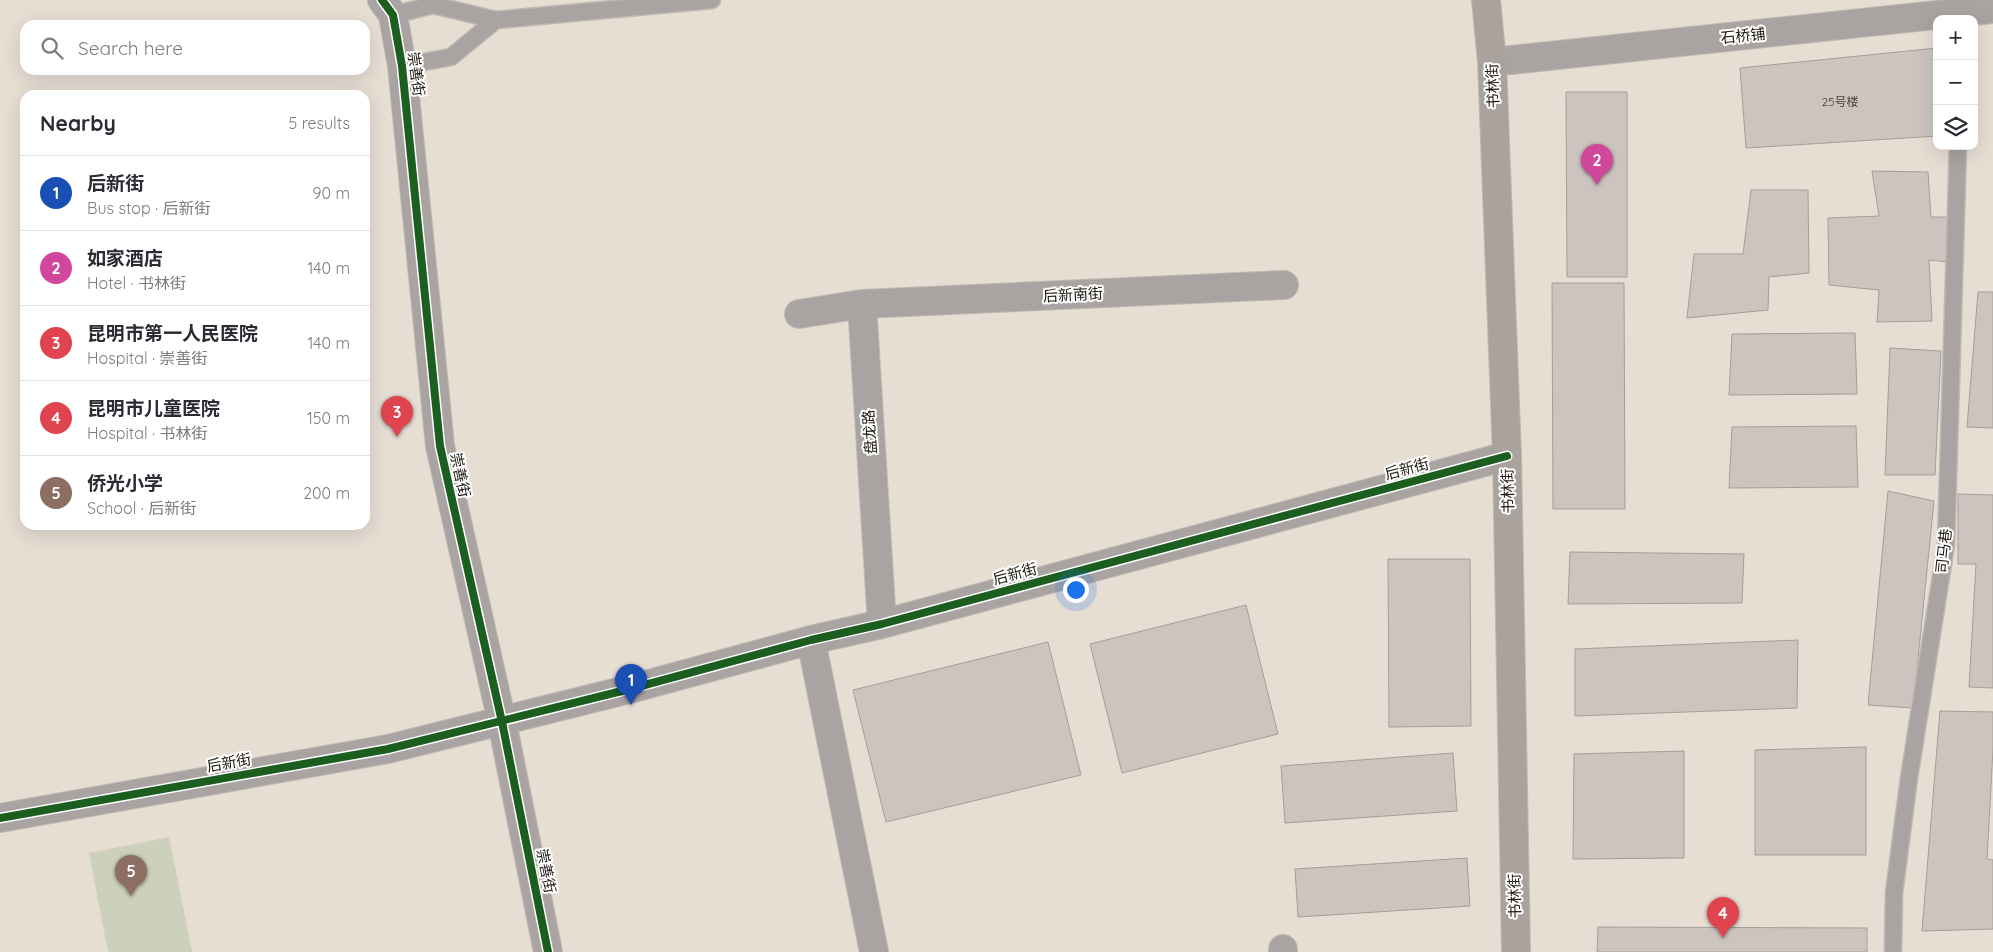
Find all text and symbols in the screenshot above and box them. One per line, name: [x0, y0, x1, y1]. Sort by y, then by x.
map controls: [1933, 15, 1978, 150]
button: +: [1933, 15, 1978, 60]
search box: [20, 20, 370, 75]
street label: 石桥铺: [1720, 24, 1766, 47]
icon: search: [38, 34, 66, 62]
text: Search here: [78, 36, 183, 60]
street label: 崇善街: [404, 50, 429, 98]
button: −: [1933, 60, 1978, 105]
street label: 书林街: [1482, 63, 1503, 109]
house number: 25号楼: [1821, 94, 1859, 109]
button: layers: [1933, 105, 1978, 150]
text: Nearby: [40, 110, 116, 136]
text: 5 results: [289, 113, 350, 133]
pin: 2: [1581, 144, 1613, 185]
text: 后新街: [87, 171, 144, 195]
text: 1: [53, 183, 59, 203]
text: 90 m: [313, 183, 350, 203]
text: Bus stop · 后新街: [87, 198, 210, 218]
text: 如家酒店: [87, 246, 163, 270]
text: 2: [51, 258, 61, 278]
text: 140 m: [307, 258, 350, 278]
text: Hotel · 书林街: [87, 273, 186, 293]
street label: 后新南街: [1043, 283, 1103, 306]
text: 昆明市第一人民医院: [87, 321, 258, 345]
text: 3: [52, 333, 60, 353]
text: 140 m: [307, 333, 350, 353]
text: Hospital · 崇善街: [87, 348, 207, 368]
text: 昆明市儿童医院: [87, 396, 220, 420]
pin: 3: [381, 396, 413, 437]
text: 4: [51, 408, 61, 428]
text: 150 m: [307, 408, 350, 428]
street label: 盘龙路: [858, 409, 881, 455]
text: Hospital · 书林街: [87, 423, 207, 443]
street label: 崇善街: [447, 451, 474, 499]
street label: 后新街: [1383, 454, 1431, 484]
street label: 书林街: [1498, 468, 1517, 514]
text: 侨光小学: [87, 471, 163, 495]
text: 5: [51, 483, 61, 503]
text: 200 m: [303, 483, 350, 503]
text: School · 后新街: [87, 498, 196, 518]
street label: 司马巷: [1932, 528, 1955, 574]
street label: 后新街: [991, 559, 1039, 589]
your location: [1063, 577, 1089, 603]
pin: 1: [615, 664, 647, 705]
street label: 后新街: [205, 749, 253, 776]
street label: 崇善街: [533, 847, 560, 895]
pin: 5: [115, 855, 147, 896]
street label: 书林街: [1505, 873, 1524, 919]
pin: 4: [1707, 897, 1739, 938]

